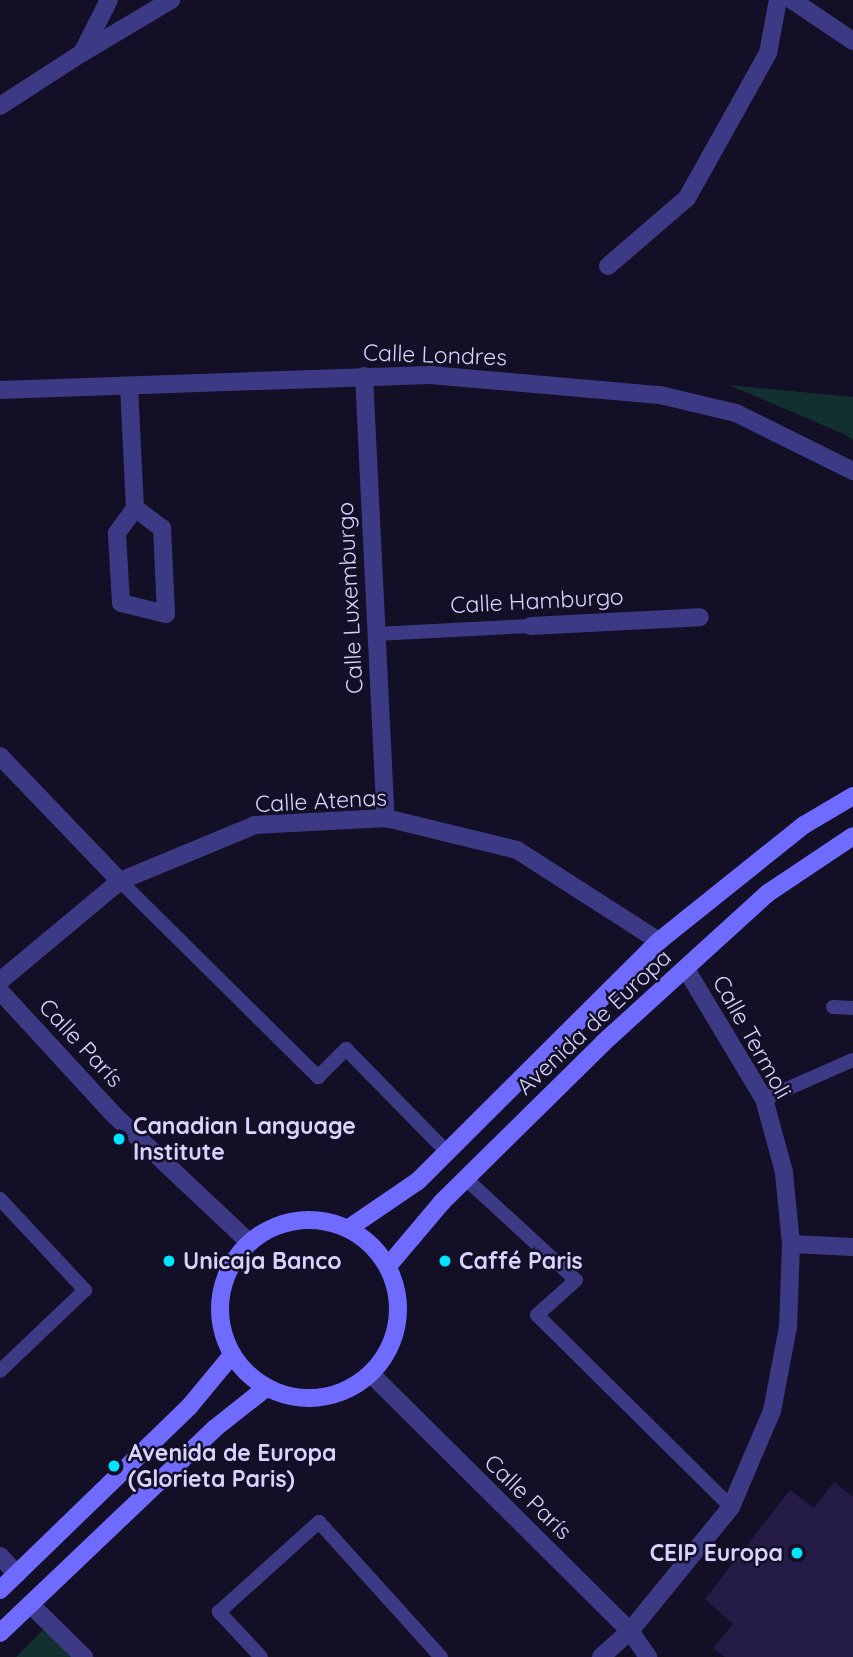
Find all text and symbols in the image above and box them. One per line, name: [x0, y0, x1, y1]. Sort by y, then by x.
street label: Calle Londres: [363, 339, 507, 371]
street label: Calle Luxemburgo: [331, 501, 369, 695]
street label: Calle Hamburgo: [450, 583, 624, 619]
street label: Calle Atenas: [254, 784, 388, 818]
street label: Avenida de Europa: [511, 943, 677, 1101]
street label: Calle Termoli: [707, 971, 797, 1103]
street label: Calle París: [33, 993, 129, 1093]
place label: Canadian Language Institute: [133, 1112, 356, 1166]
marker: Canadian Language Institute: [111, 1131, 127, 1147]
place label: Unicaja Banco: [183, 1247, 341, 1275]
place label: Caffé Paris: [459, 1247, 583, 1275]
marker: Unicaja Banco: [161, 1253, 177, 1269]
marker: Caffé Paris: [437, 1253, 453, 1269]
place label: Avenida de Europa (Glorieta Paris): [128, 1439, 336, 1493]
street label: Calle París: [479, 1449, 577, 1545]
marker: Avenida de Europa (Glorieta Paris): [106, 1458, 122, 1474]
place label: CEIP Europa: [650, 1539, 783, 1567]
marker: CEIP Europa: [789, 1545, 805, 1561]

